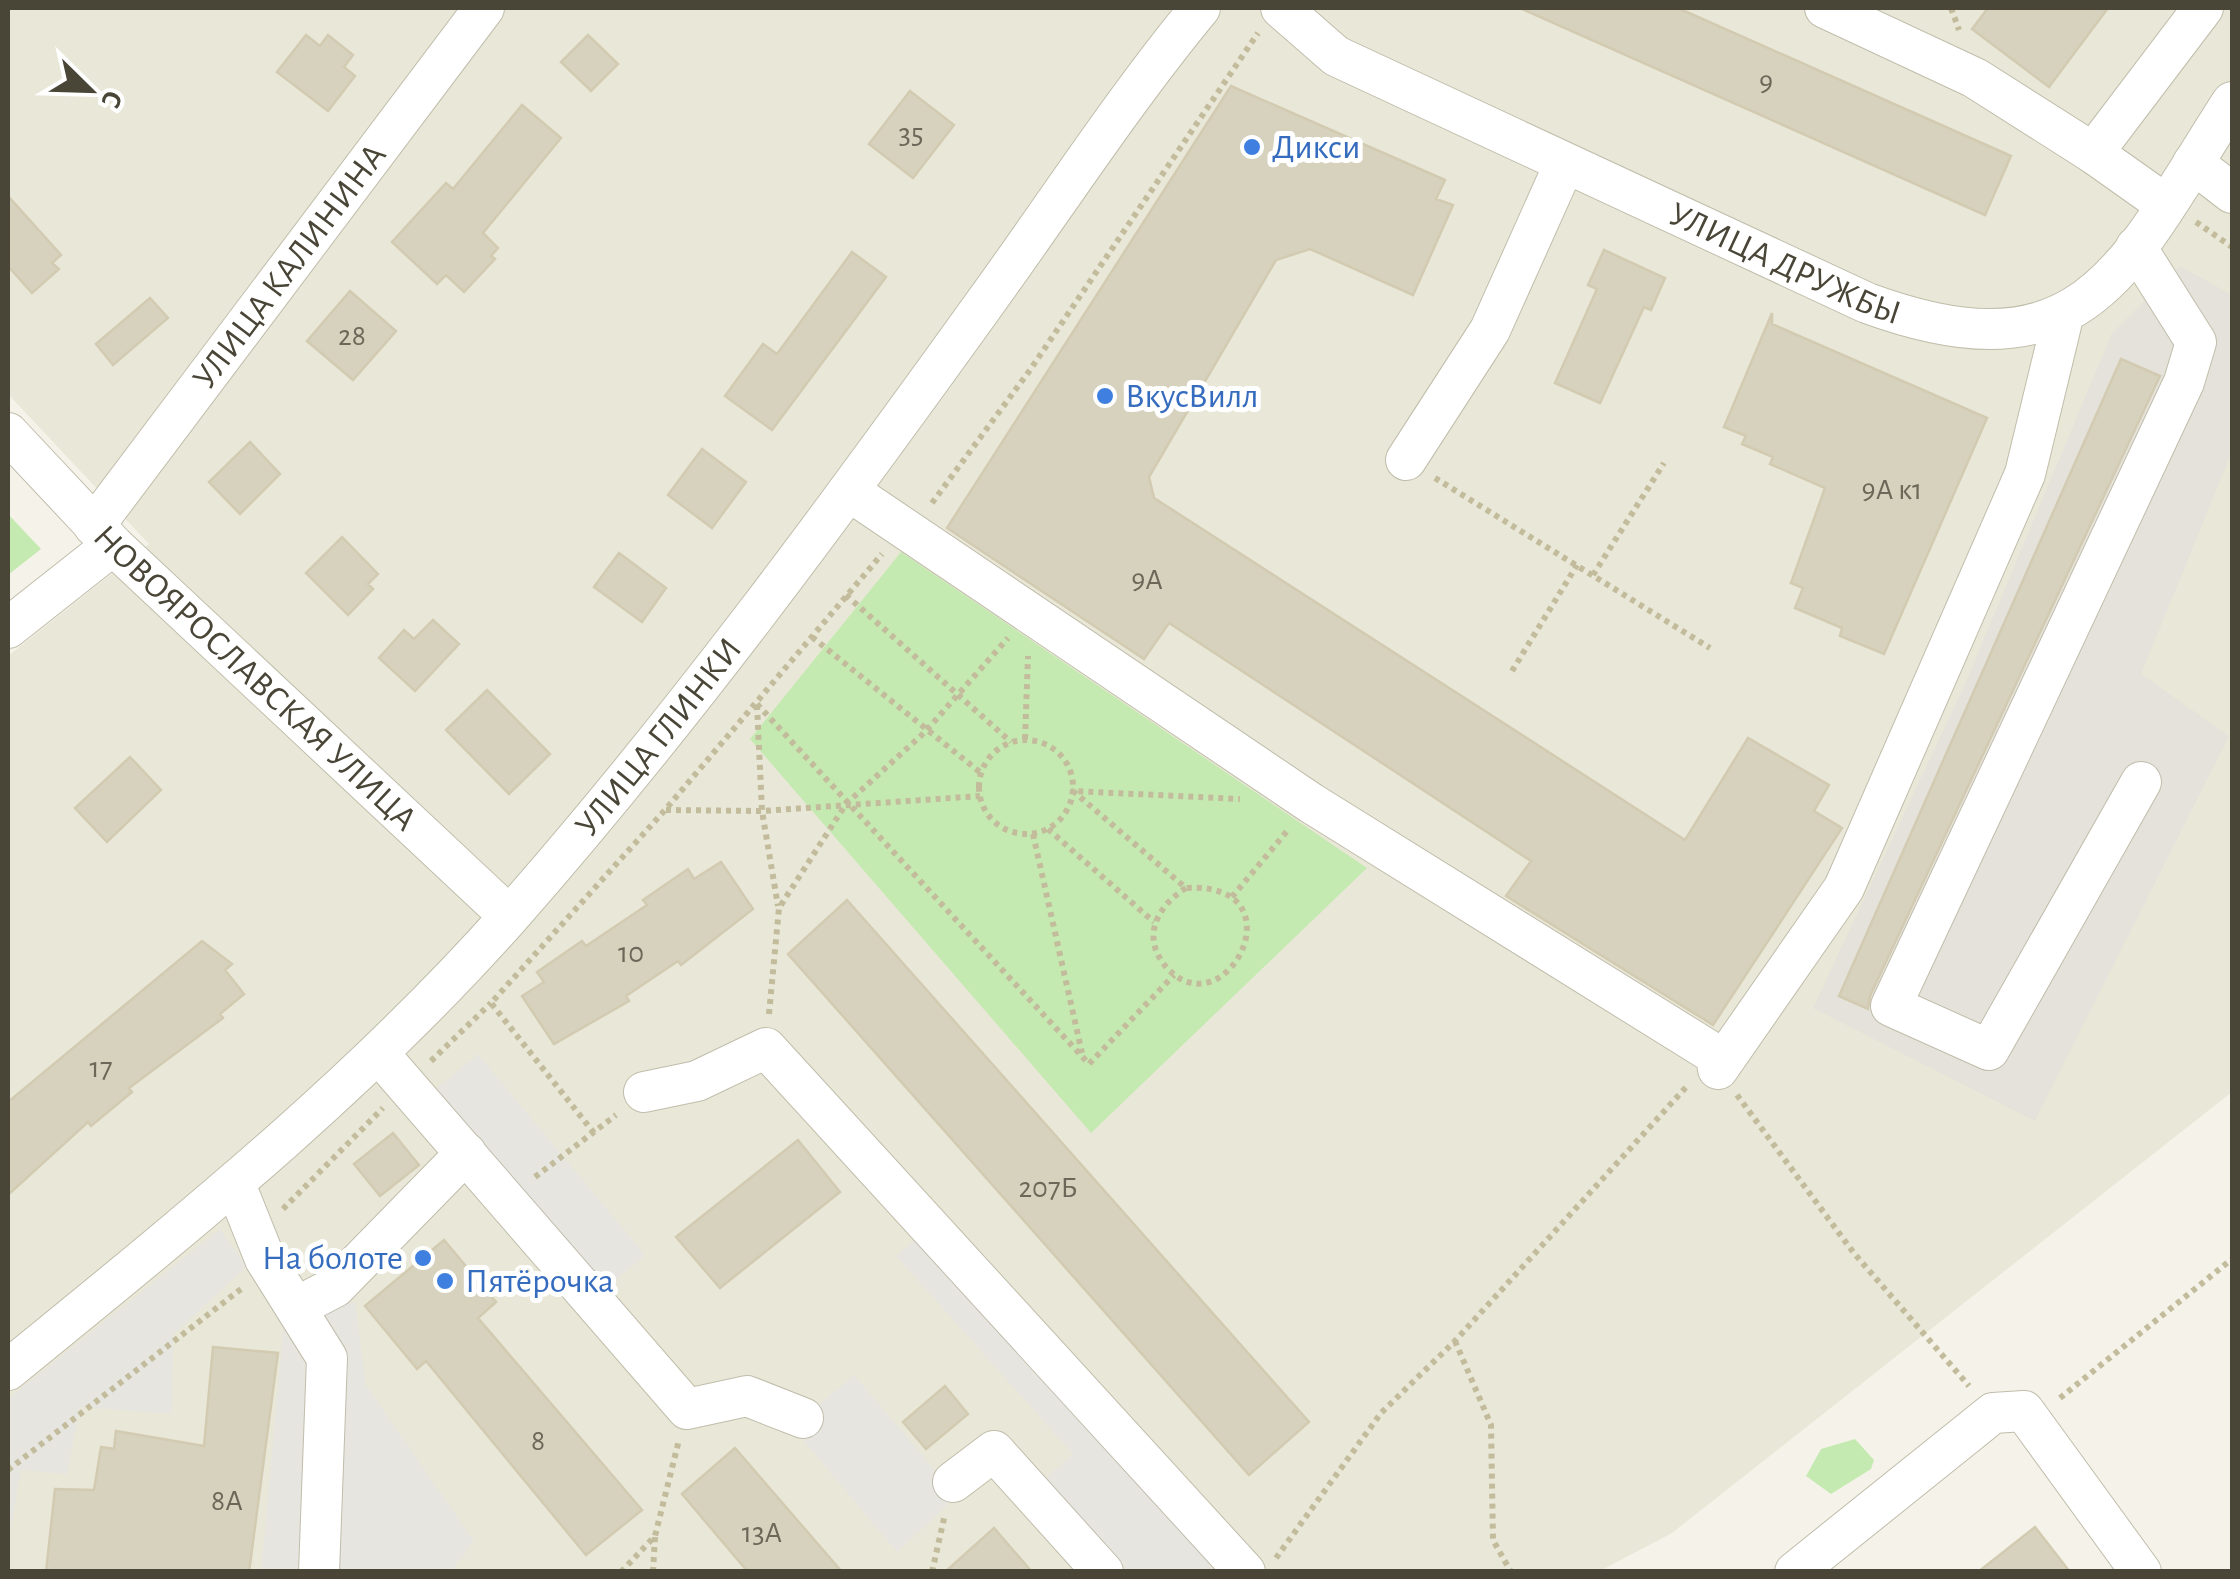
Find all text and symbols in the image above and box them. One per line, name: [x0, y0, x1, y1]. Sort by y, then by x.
north arrow: [40, 40, 140, 140]
house number: 9: [1759, 67, 1773, 97]
text: С: [95, 86, 127, 112]
house number: 35: [899, 119, 923, 149]
place label: Дикси: [1272, 130, 1360, 165]
marker: Дикси: [1241, 136, 1263, 158]
street label: УЛИЦА КАЛИНИНА: [186, 137, 393, 395]
street label: УЛИЦА ДРУЖБЫ: [1664, 196, 1905, 331]
house number: 28: [338, 321, 366, 351]
place label: ВкусВилл: [1125, 379, 1259, 414]
marker: ВкусВилл: [1094, 385, 1116, 407]
house number: 9А к1: [1862, 475, 1922, 505]
street label: НОВОЯРОСЛАВСКАЯ УЛИЦА: [87, 519, 423, 837]
house number: 9А: [1131, 565, 1163, 595]
street label: УЛИЦА ГЛИНКИ: [569, 632, 748, 843]
house number: 10: [618, 938, 644, 968]
house number: 17: [90, 1053, 112, 1083]
house number: 207Б: [1018, 1173, 1078, 1203]
place label: На болоте: [262, 1241, 403, 1276]
marker: На болоте: [412, 1247, 434, 1269]
place label: Пятёрочка: [465, 1264, 614, 1299]
marker: Пятёрочка: [434, 1270, 456, 1292]
house number: 8: [531, 1426, 545, 1456]
house number: 8А: [211, 1486, 243, 1516]
house number: 13А: [742, 1518, 782, 1548]

